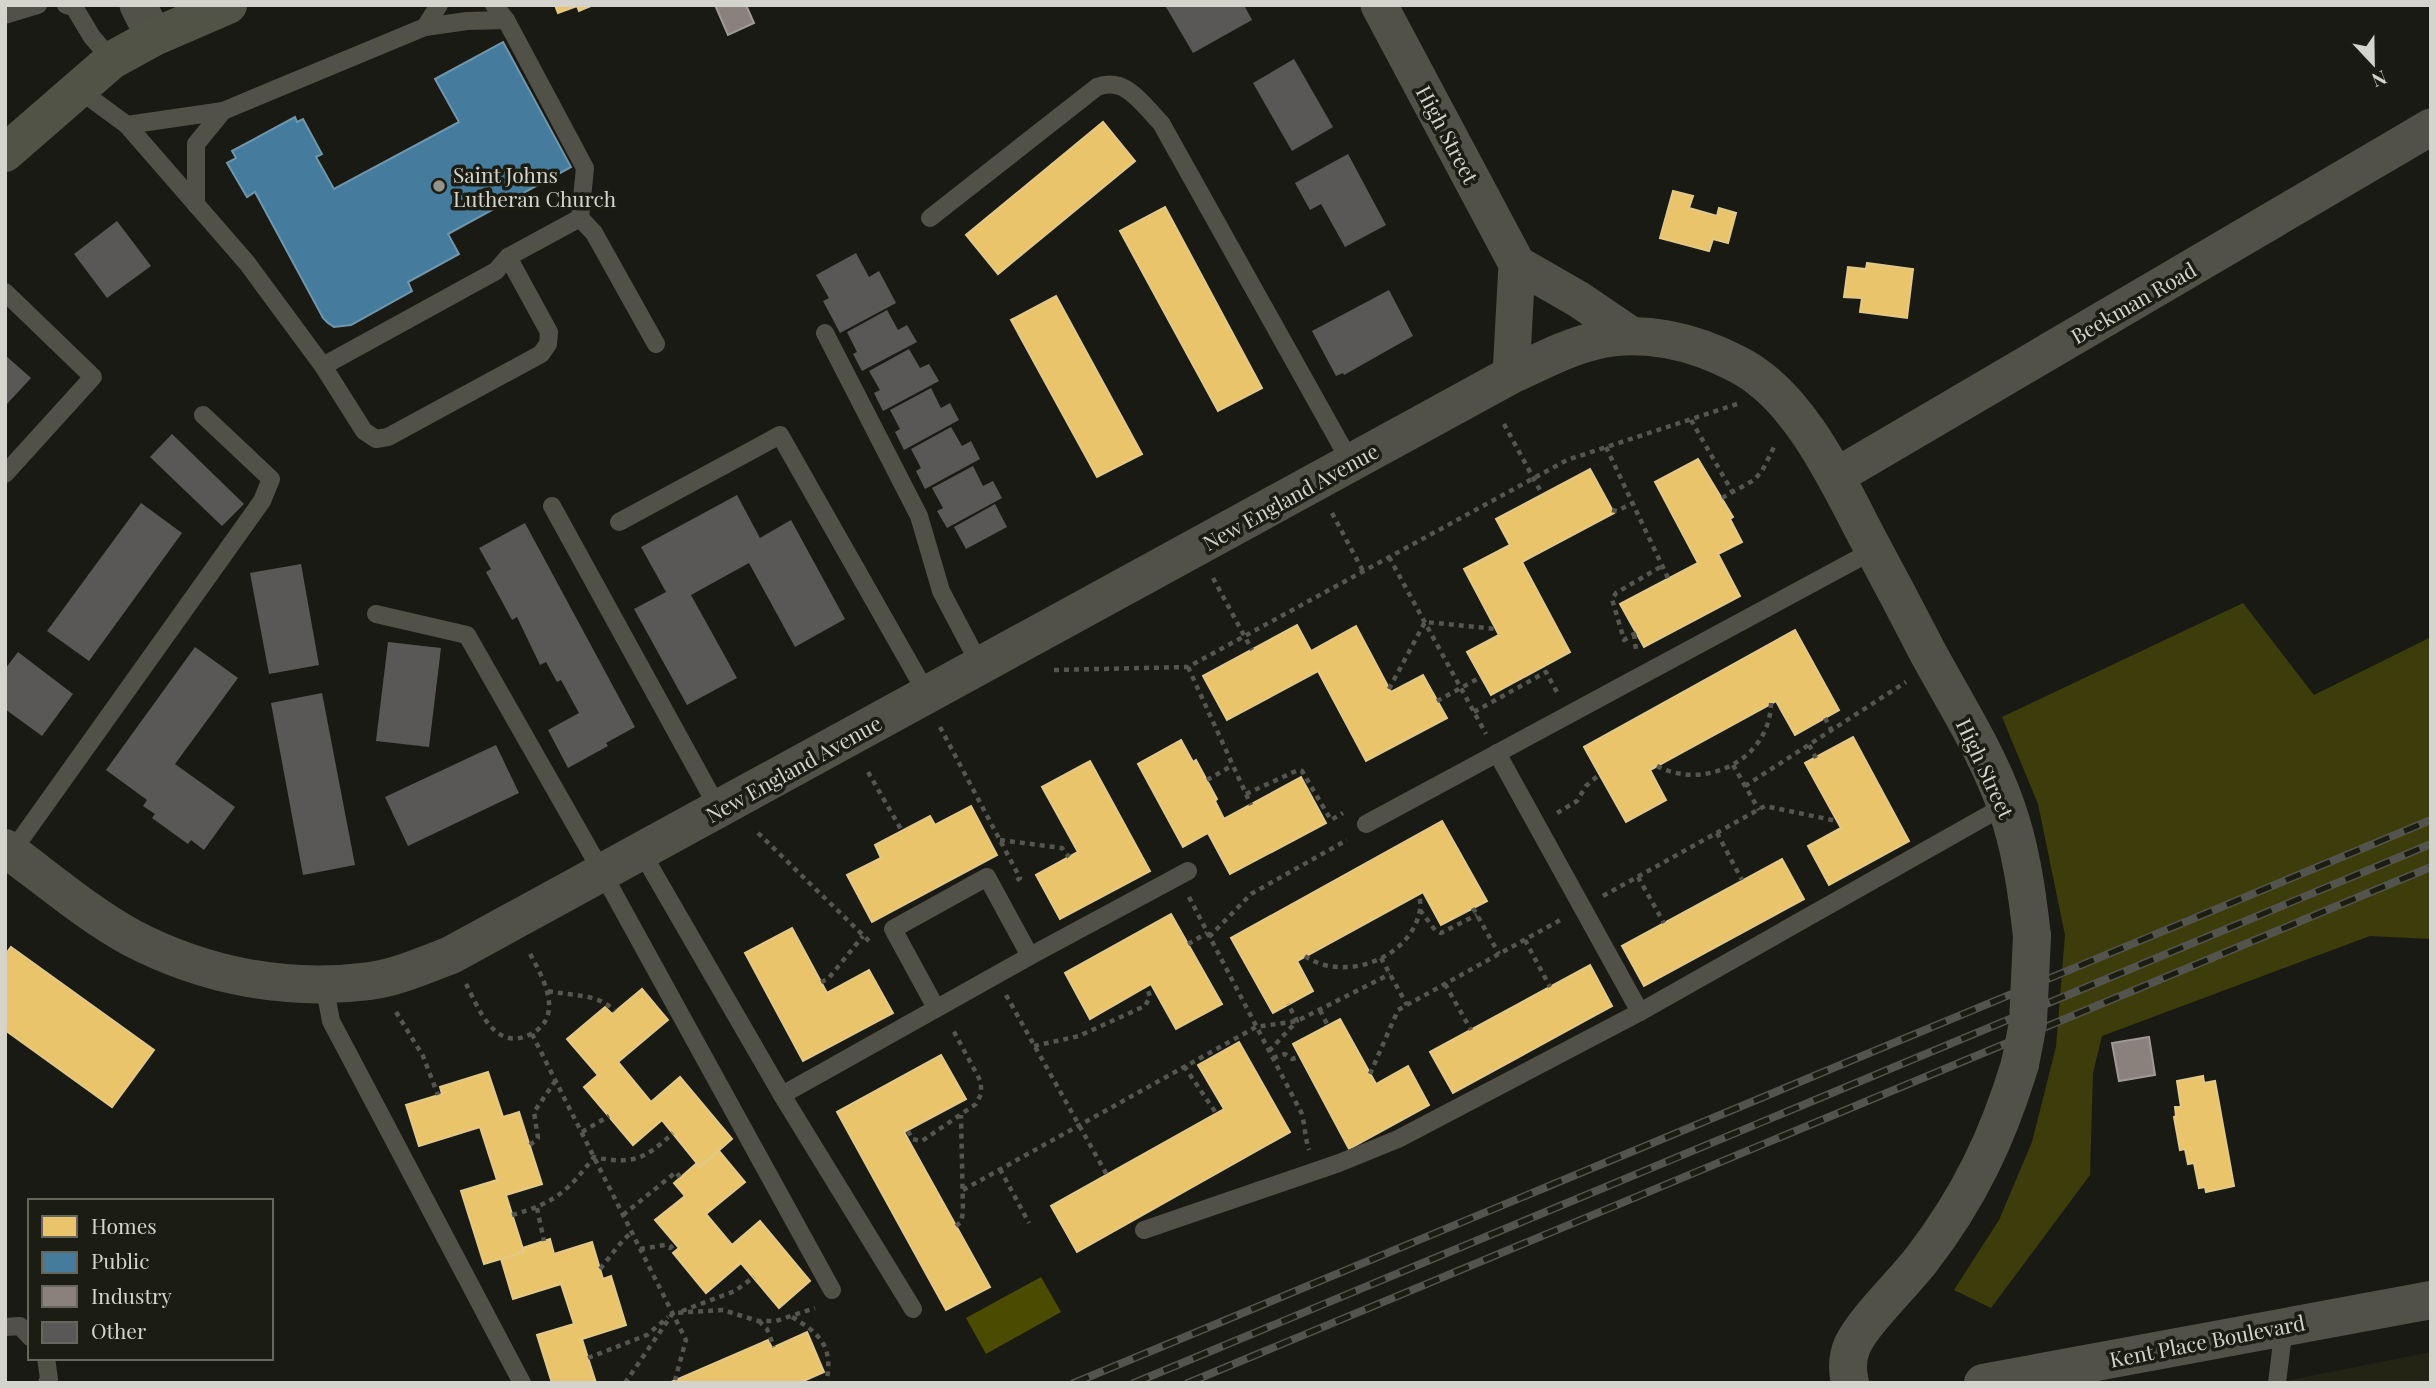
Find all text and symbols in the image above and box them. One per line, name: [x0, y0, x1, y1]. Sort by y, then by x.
north arrow: [2338, 28, 2408, 98]
text: N: [2368, 65, 2391, 94]
street label: High Street: [1410, 80, 1486, 188]
place label: Saint Johns Lutheran Church: [453, 160, 617, 212]
marker: Saint Johns Lutheran Church: [431, 178, 447, 194]
street label: Beekman Road: [2065, 255, 2201, 349]
street label: New England Avenue: [1197, 436, 1383, 556]
street label: New England Avenue: [700, 708, 886, 828]
street label: High Street: [1951, 714, 2022, 823]
legend: [28, 1199, 273, 1360]
text: Homes: [91, 1211, 157, 1239]
text: Public: [91, 1246, 149, 1274]
text: Industry: [91, 1281, 172, 1309]
street label: Kent Place Boulevard: [2107, 1307, 2307, 1373]
text: Other: [91, 1316, 147, 1344]

